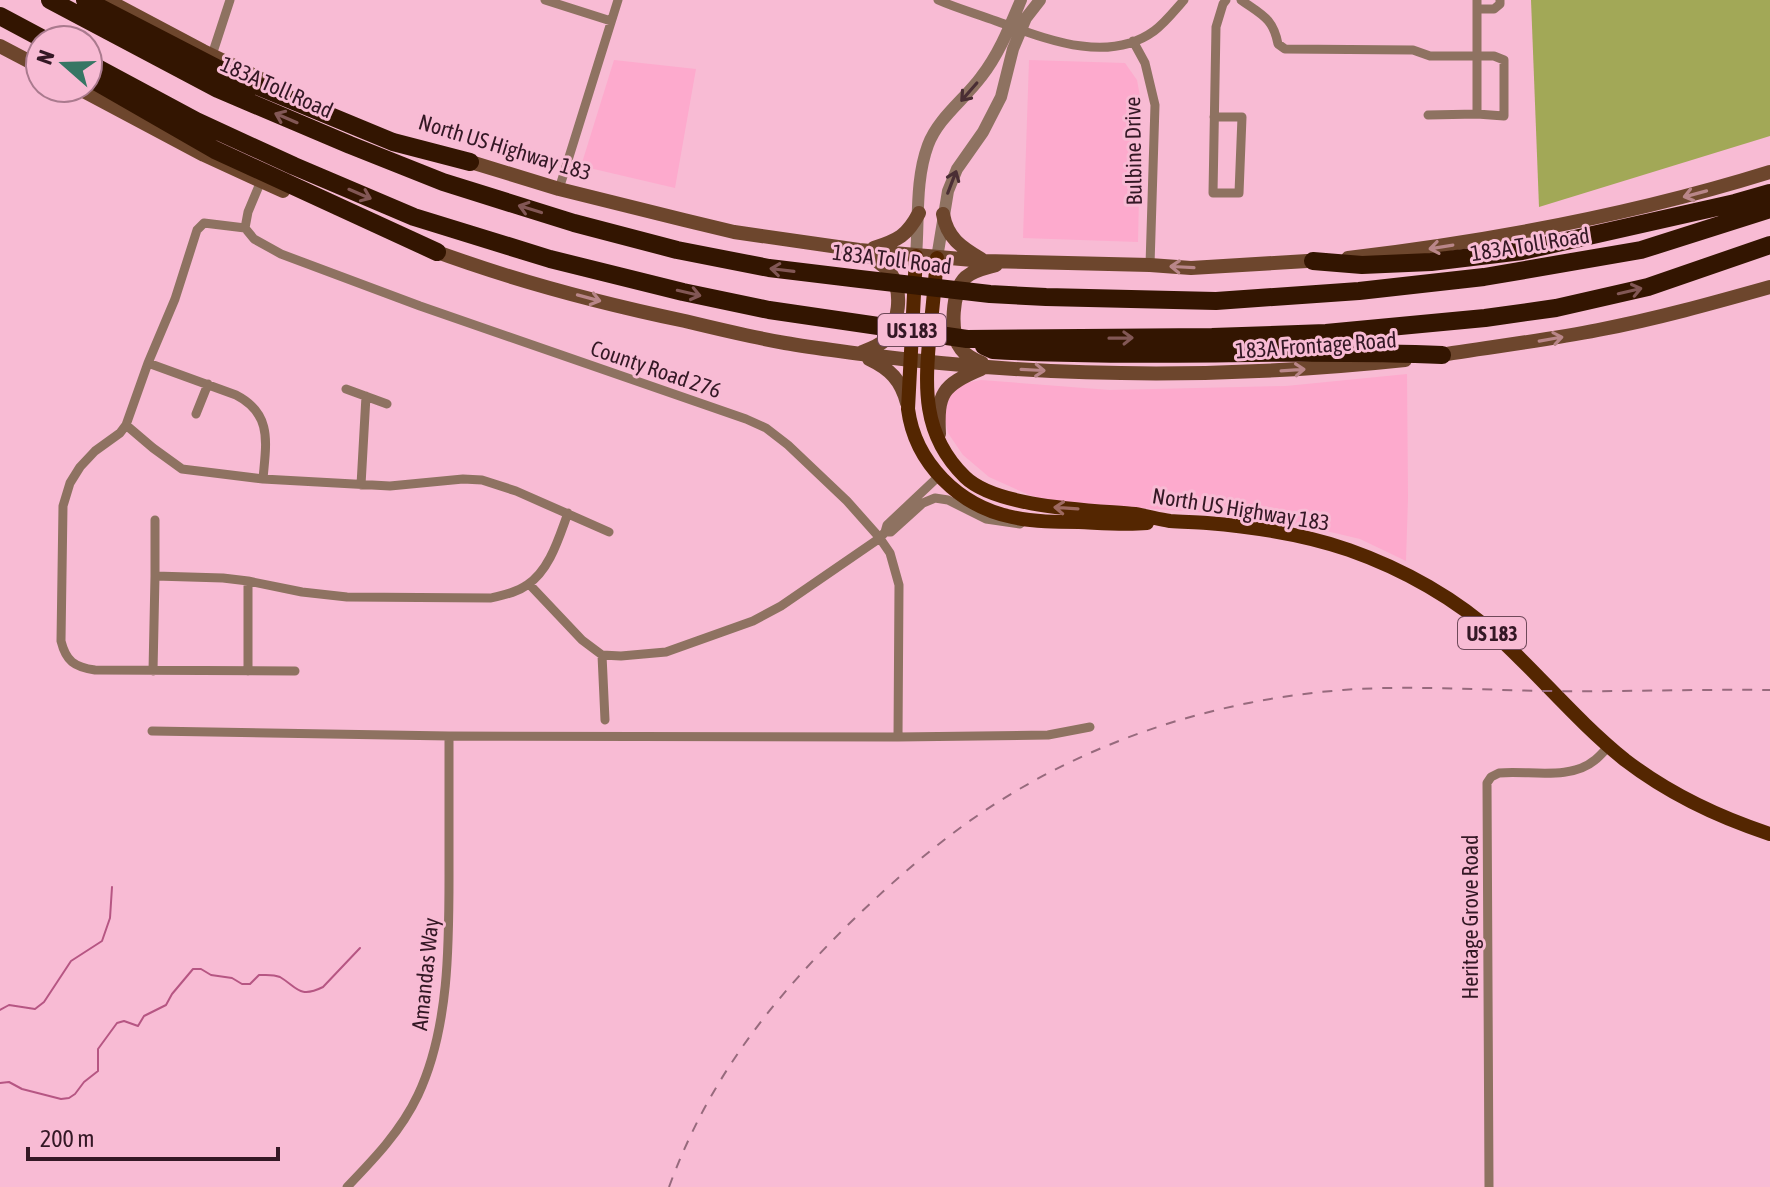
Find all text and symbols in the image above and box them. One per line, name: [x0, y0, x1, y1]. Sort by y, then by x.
north arrow: [24, 24, 104, 104]
text: N: [31, 47, 60, 68]
street label: 183A Toll Road: [217, 51, 337, 123]
one-way arrow: [960, 81, 978, 101]
street label: Bulbine Drive: [1119, 96, 1147, 206]
street label: North US Highway 183: [416, 108, 594, 186]
one-way arrow: [274, 109, 299, 124]
one-way arrow: [946, 170, 960, 195]
one-way arrow: [1683, 187, 1709, 202]
one-way arrow: [347, 188, 372, 203]
one-way arrow: [517, 201, 543, 216]
street label: 183A Toll Road: [1469, 222, 1591, 266]
street label: 183A Toll Road: [831, 239, 953, 279]
one-way arrow: [1429, 240, 1454, 255]
one-way arrow: [1169, 259, 1196, 274]
one-way arrow: [769, 262, 796, 277]
one-way arrow: [1616, 283, 1642, 298]
one-way arrow: [676, 286, 701, 301]
one-way arrow: [575, 292, 601, 307]
road number: US 183: [878, 314, 946, 346]
street label: 183A Frontage Road: [1235, 326, 1397, 364]
one-way arrow: [1107, 330, 1134, 345]
one-way arrow: [1538, 330, 1563, 345]
street label: County Road 276: [587, 335, 725, 403]
one-way arrow: [1279, 362, 1306, 377]
one-way arrow: [1019, 363, 1046, 378]
street label: North US Highway 183: [1151, 482, 1331, 536]
one-way arrow: [1053, 500, 1080, 515]
road number: US 183: [1458, 617, 1526, 649]
street label: Heritage Grove Road: [1457, 834, 1483, 1000]
street label: Amandas Way: [406, 916, 444, 1032]
scale bar: [28, 1111, 278, 1161]
text: 200 m: [40, 1125, 94, 1152]

